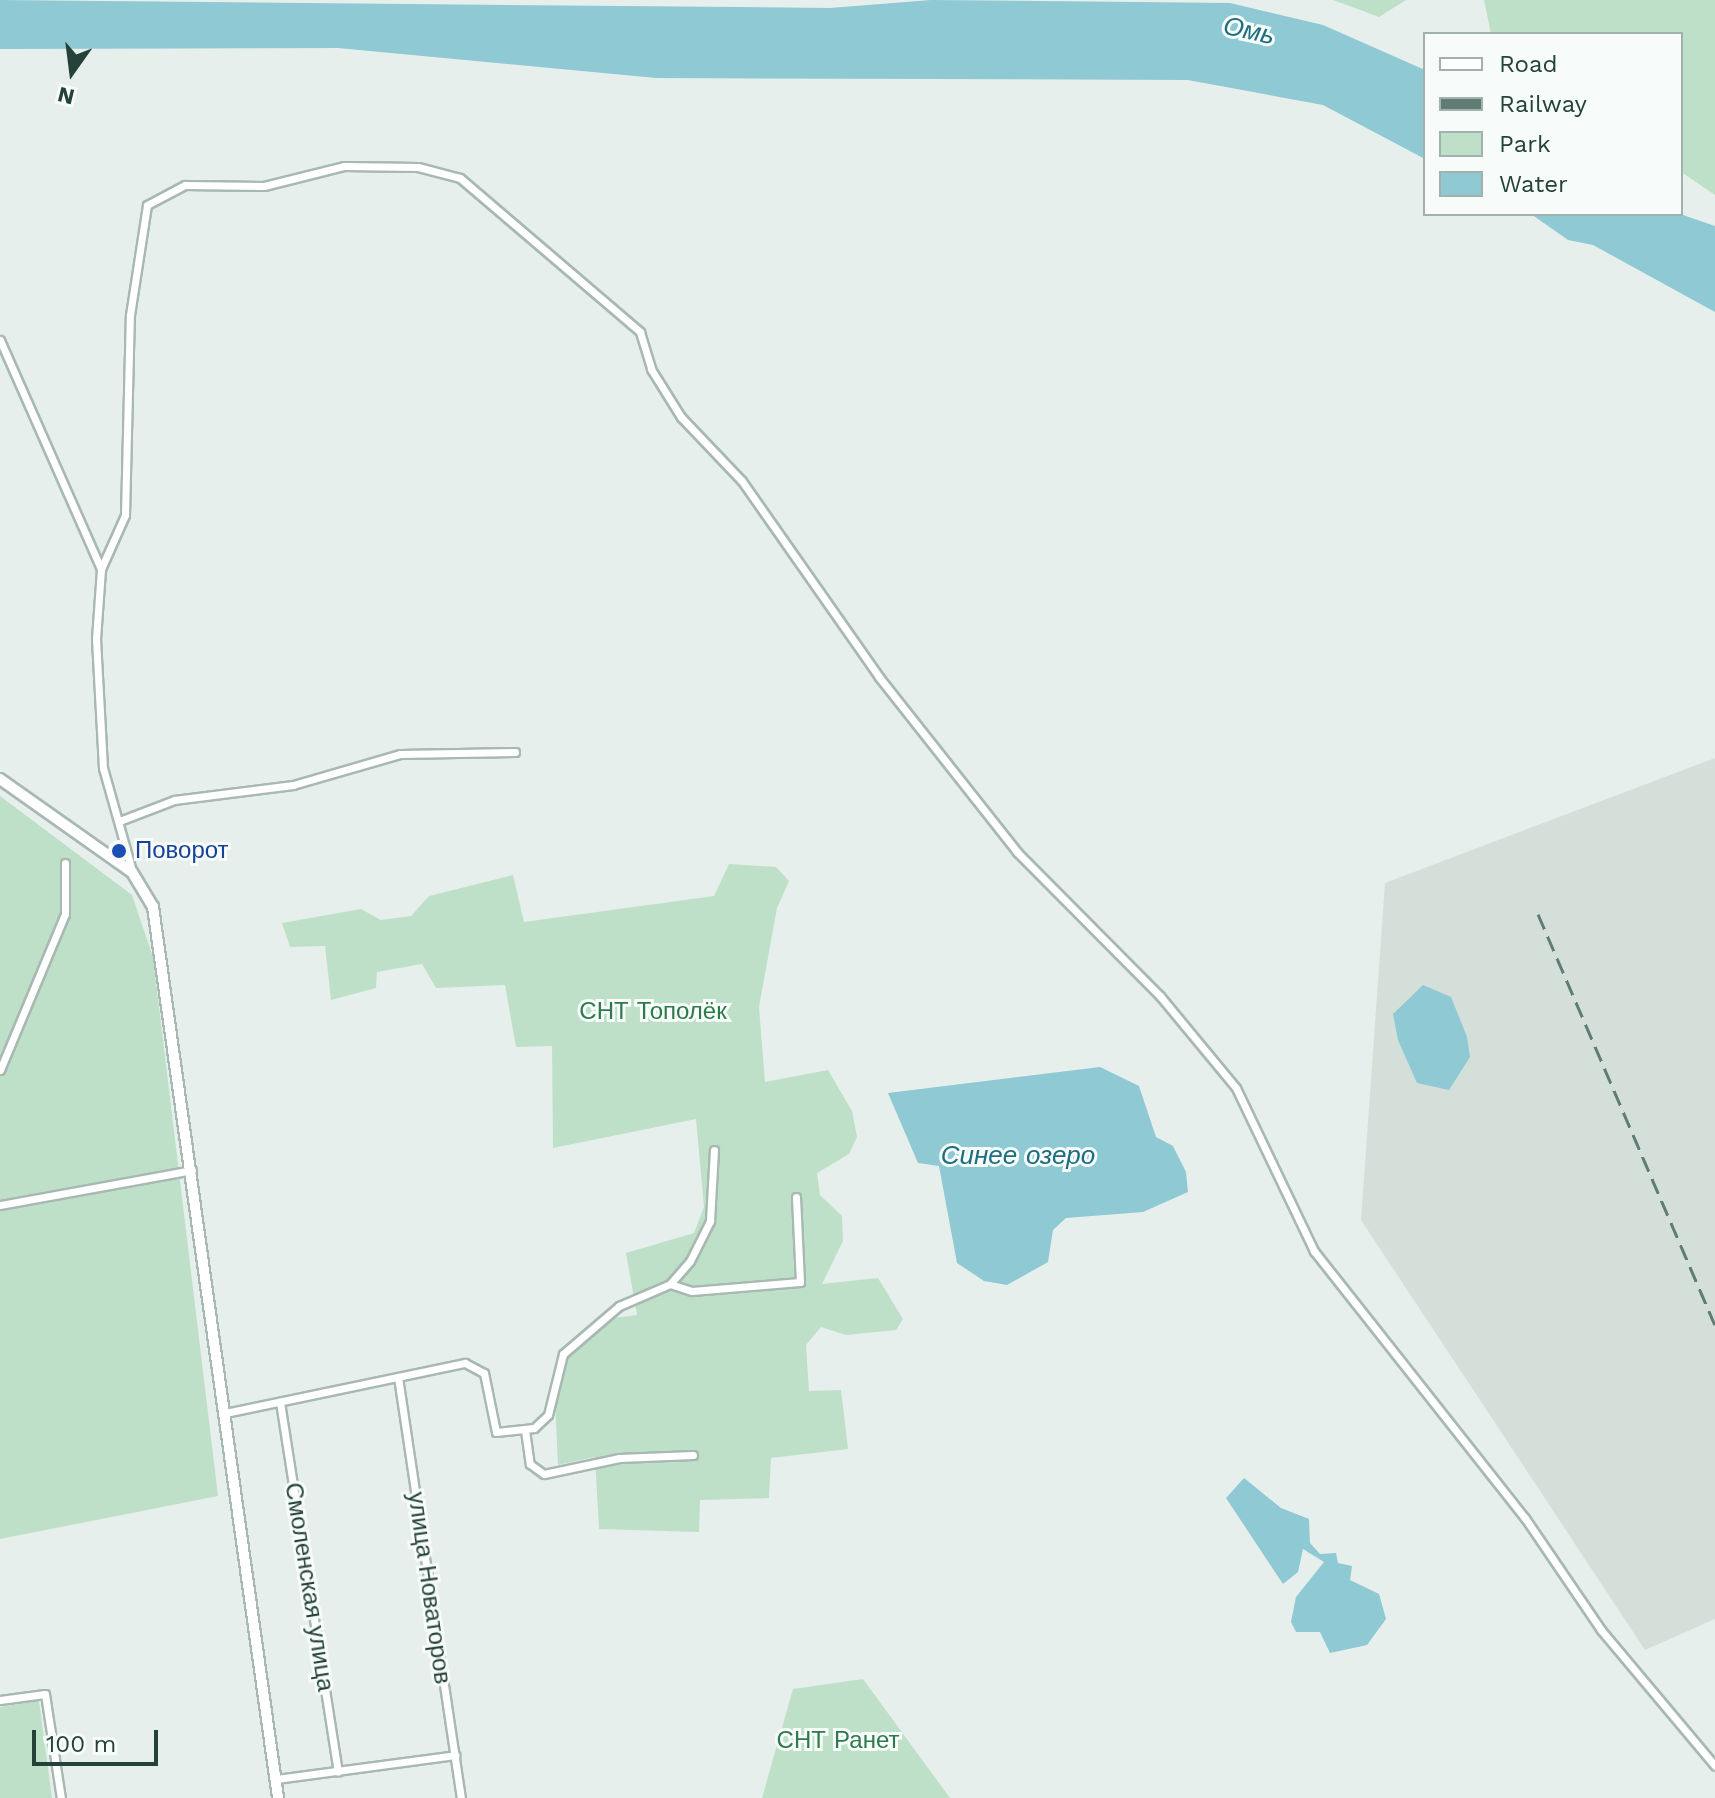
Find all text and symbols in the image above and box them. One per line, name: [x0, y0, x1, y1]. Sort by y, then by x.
water label: Омь: [1220, 10, 1278, 52]
north arrow: [32, 32, 112, 112]
legend: [1423, 32, 1683, 216]
text: Road: [1499, 50, 1558, 78]
text: N: [55, 82, 77, 110]
text: Railway: [1499, 90, 1587, 118]
text: Park: [1499, 130, 1551, 158]
text: Water: [1499, 170, 1568, 198]
place label: Поворот: [135, 837, 229, 865]
marker: Поворот: [110, 842, 128, 860]
park label: СНТ Тополёк: [579, 998, 727, 1026]
water label: Синее озеро: [941, 1140, 1095, 1172]
street label: Смоленская улица: [278, 1481, 340, 1693]
street label: улица Новаторов: [401, 1490, 457, 1686]
scale bar: [36, 1714, 162, 1764]
park label: СНТ Ранет: [777, 1727, 899, 1755]
text: 100 m: [46, 1730, 116, 1758]

